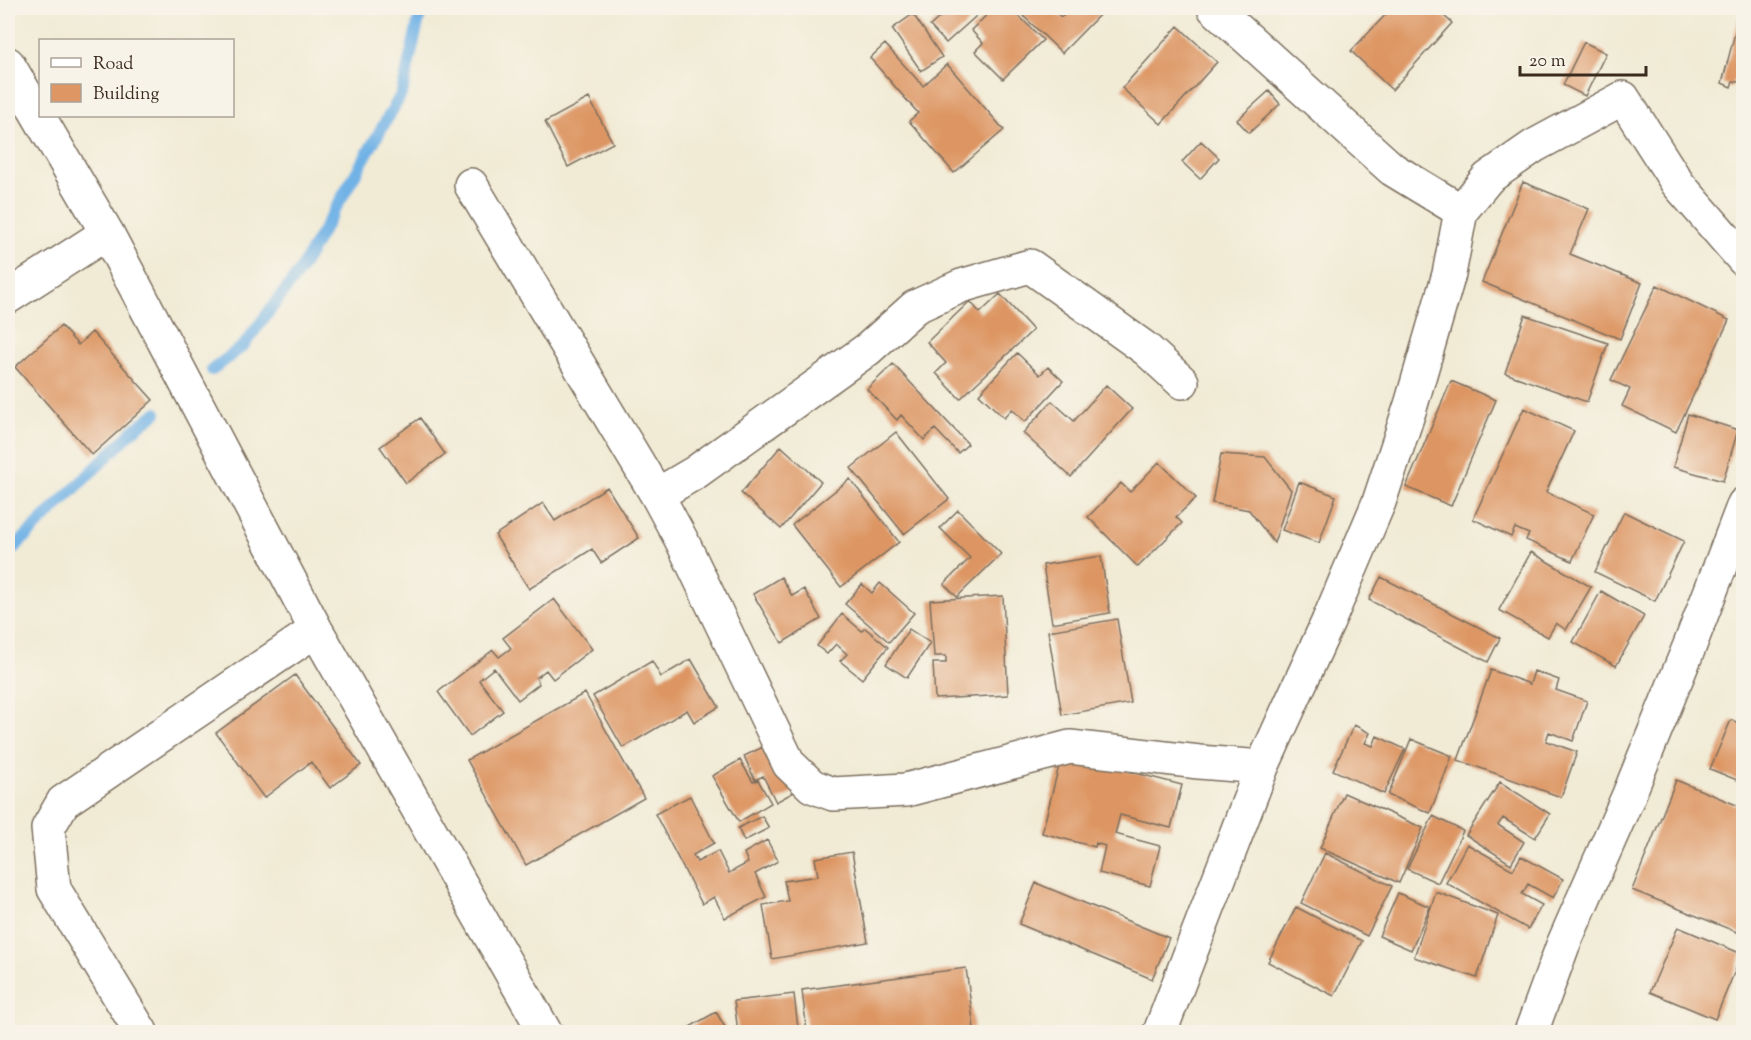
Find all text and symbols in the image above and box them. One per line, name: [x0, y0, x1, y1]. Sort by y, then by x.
legend: [39, 39, 234, 117]
scale bar: [1520, 39, 1646, 77]
text: 20 m: [1529, 49, 1566, 75]
text: Road: [93, 52, 133, 78]
text: Building: [93, 82, 159, 108]

